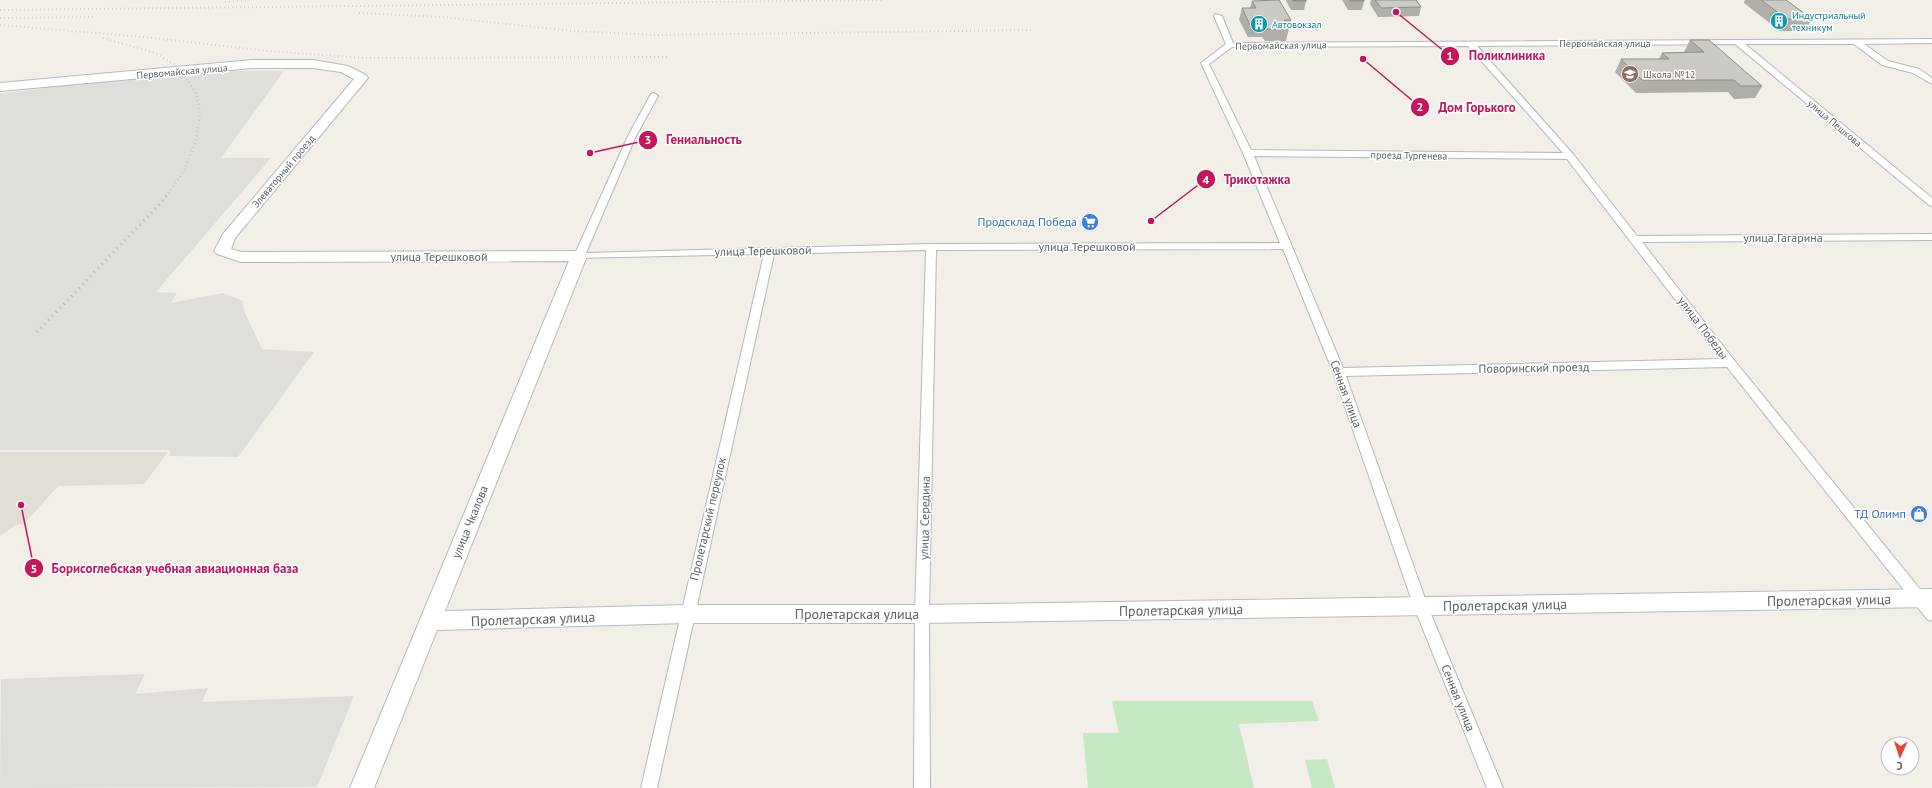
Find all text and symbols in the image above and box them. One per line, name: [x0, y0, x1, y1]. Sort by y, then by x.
place label: Индустриальный техникум: [1792, 9, 1866, 34]
building icon: Индустриальный техникум: [1769, 11, 1789, 31]
building icon: Автовокзал: [1249, 14, 1269, 34]
place label: Автовокзал: [1272, 18, 1322, 31]
street label: Первомайская улица: [1559, 37, 1651, 50]
street label: Первомайская улица: [1235, 38, 1327, 53]
callout: Поликлиника: [1440, 43, 1553, 68]
text: Поликлиника: [1469, 47, 1545, 64]
text: 1: [1447, 48, 1453, 63]
street label: Первомайская улица: [136, 61, 228, 82]
school or university icon: Школа №12: [1620, 64, 1640, 84]
place label: Школа №12: [1643, 68, 1696, 81]
callout: Дом Горького: [1410, 95, 1523, 120]
street label: улица Пешкова: [1805, 97, 1865, 150]
text: 2: [1417, 99, 1423, 114]
text: Дом Горького: [1438, 99, 1516, 116]
callout: Гениальность: [638, 127, 750, 152]
text: Гениальность: [666, 131, 743, 148]
street label: Элеваторный проезд: [249, 132, 318, 210]
text: 3: [645, 132, 651, 147]
street label: проезд Тургенева: [1371, 148, 1448, 163]
callout: Трикотажка: [1196, 167, 1298, 192]
text: Трикотажка: [1224, 171, 1290, 188]
text: 4: [1203, 172, 1210, 187]
supermarket icon: Продсклад Победа: [1080, 212, 1100, 232]
place label: Продсклад Победа: [978, 214, 1077, 229]
street label: улица Гагарина: [1743, 230, 1823, 245]
street label: улица Терешковой: [1038, 239, 1136, 254]
street label: улица Терешковой: [714, 242, 812, 259]
street label: улица Терешковой: [390, 249, 488, 264]
street label: улица Победы: [1675, 293, 1732, 362]
street label: Сенная улица: [1327, 358, 1366, 430]
street label: Поворинский проезд: [1478, 359, 1590, 376]
street label: Пролетарский переулок: [686, 456, 729, 582]
street label: улица Середина: [916, 476, 933, 560]
street label: улица Чкалова: [448, 483, 491, 560]
shop icon: ТД Олимп: [1909, 504, 1929, 524]
place label: ТД Олимп: [1854, 506, 1906, 521]
callout: Борисоглебская учебная авиационная база: [24, 556, 307, 581]
text: Борисоглебская учебная авиационная база: [52, 560, 298, 577]
text: 5: [31, 561, 37, 576]
street label: Пролетарская улица: [1767, 590, 1891, 610]
street label: Пролетарская улица: [1443, 595, 1567, 615]
street label: Пролетарская улица: [1119, 600, 1243, 620]
street label: Пролетарская улица: [795, 605, 919, 623]
street label: Пролетарская улица: [471, 608, 596, 630]
street label: Сенная улица: [1438, 662, 1479, 734]
north arrow: [1880, 736, 1920, 776]
text: С: [1896, 759, 1903, 773]

